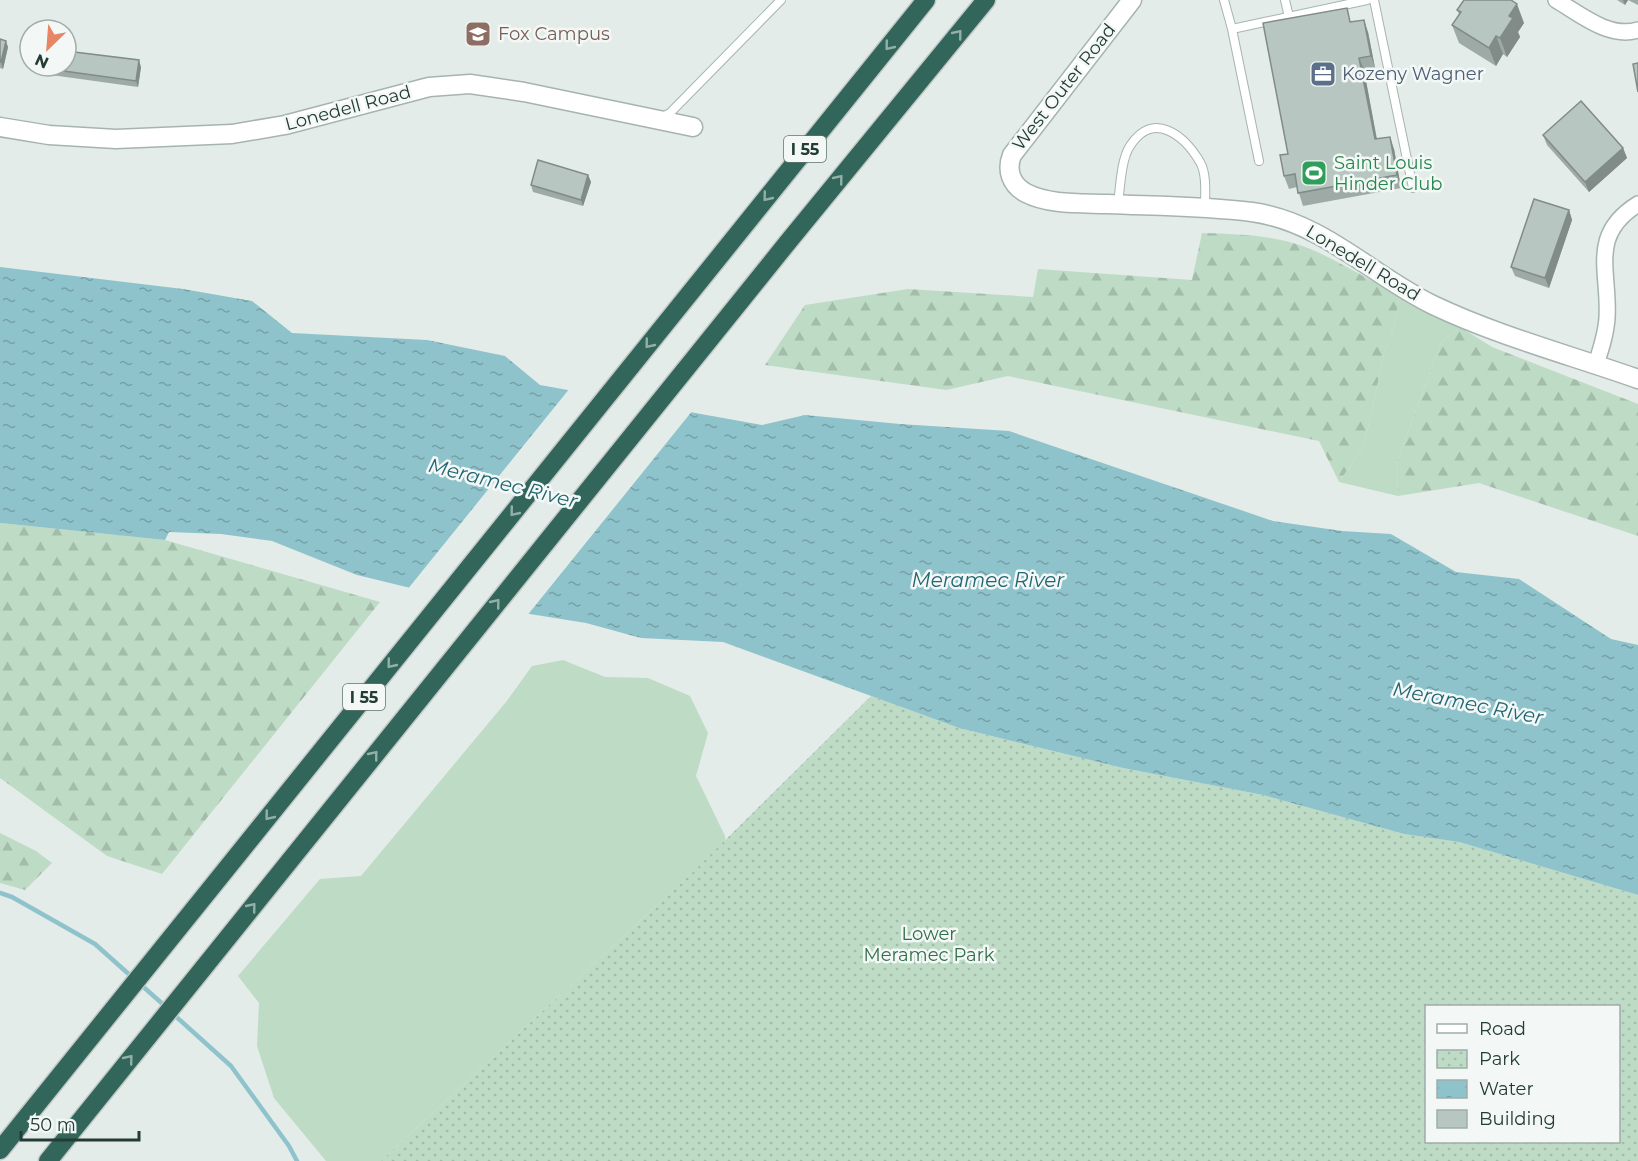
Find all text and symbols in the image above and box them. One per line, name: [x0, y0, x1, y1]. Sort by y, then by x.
north arrow: [18, 18, 78, 78]
school or university icon: Fox Campus: [463, 19, 493, 49]
street label: West Outer Road: [1008, 19, 1120, 155]
place label: Fox Campus: [498, 23, 610, 45]
one-way arrow: [951, 30, 962, 41]
one-way arrow: [885, 39, 896, 50]
text: N: [32, 50, 52, 72]
office icon: Kozeny Wagner: [1308, 59, 1338, 89]
place label: Kozeny Wagner: [1342, 63, 1484, 85]
street label: Lonedell Road: [283, 81, 413, 135]
road number: I 55: [784, 136, 826, 162]
place label: Saint Louis Hinder Club: [1334, 152, 1443, 195]
sports icon: Saint Louis Hinder Club: [1299, 158, 1329, 188]
one-way arrow: [832, 175, 843, 186]
one-way arrow: [763, 191, 774, 202]
street label: Lonedell Road: [1302, 220, 1424, 306]
one-way arrow: [645, 337, 656, 348]
water label: Meramec River: [426, 453, 581, 513]
one-way arrow: [510, 505, 521, 516]
water label: Meramec River: [912, 568, 1065, 592]
one-way arrow: [489, 599, 500, 610]
one-way arrow: [388, 657, 399, 668]
water label: Meramec River: [1391, 677, 1546, 730]
road number: I 55: [343, 684, 385, 710]
one-way arrow: [367, 751, 378, 762]
one-way arrow: [265, 809, 276, 820]
one-way arrow: [244, 903, 255, 914]
park label: Lower Meramec Park: [863, 923, 995, 966]
legend: [1425, 1005, 1620, 1143]
text: Road: [1479, 1018, 1526, 1040]
text: Park: [1479, 1048, 1520, 1070]
one-way arrow: [122, 1054, 133, 1065]
text: Water: [1479, 1078, 1534, 1100]
scale bar: [21, 1104, 140, 1142]
text: Building: [1479, 1108, 1556, 1130]
text: 50 m: [30, 1114, 76, 1136]

